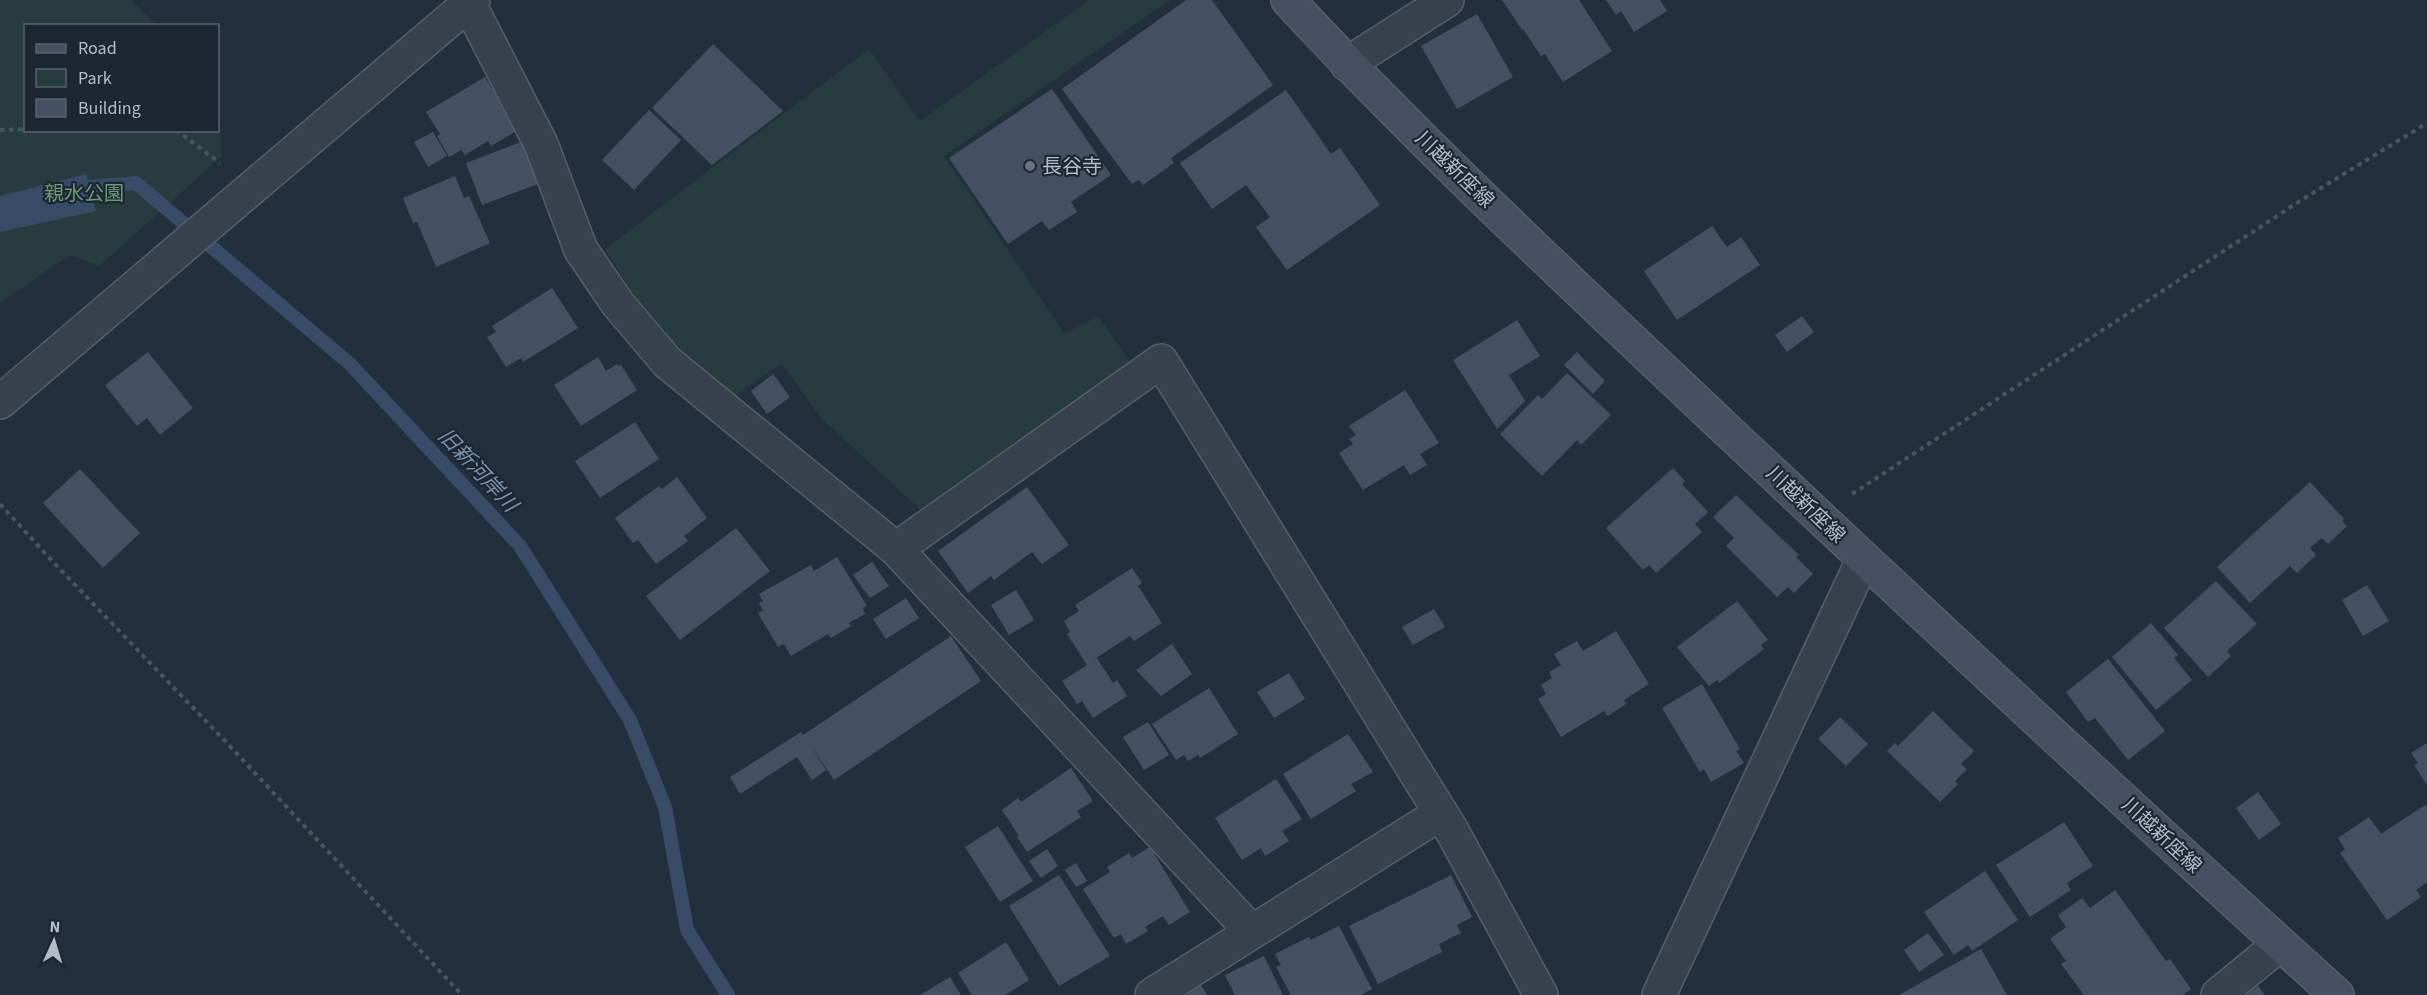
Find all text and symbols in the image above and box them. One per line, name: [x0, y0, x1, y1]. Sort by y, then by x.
legend: [24, 24, 219, 132]
text: Road: [78, 36, 117, 61]
text: Park: [78, 66, 112, 91]
text: Building: [78, 96, 141, 121]
street label: 川越新座線: [1409, 125, 1500, 215]
place label: 長谷寺: [1042, 153, 1102, 181]
marker: 長谷寺: [1023, 159, 1037, 173]
park label: 親水公園: [44, 180, 124, 208]
water label: 旧新河岸川: [431, 421, 526, 520]
street label: 川越新座線: [1760, 460, 1851, 550]
street label: 川越新座線: [2115, 791, 2207, 880]
north arrow: [24, 911, 84, 971]
text: N: [49, 916, 61, 938]

